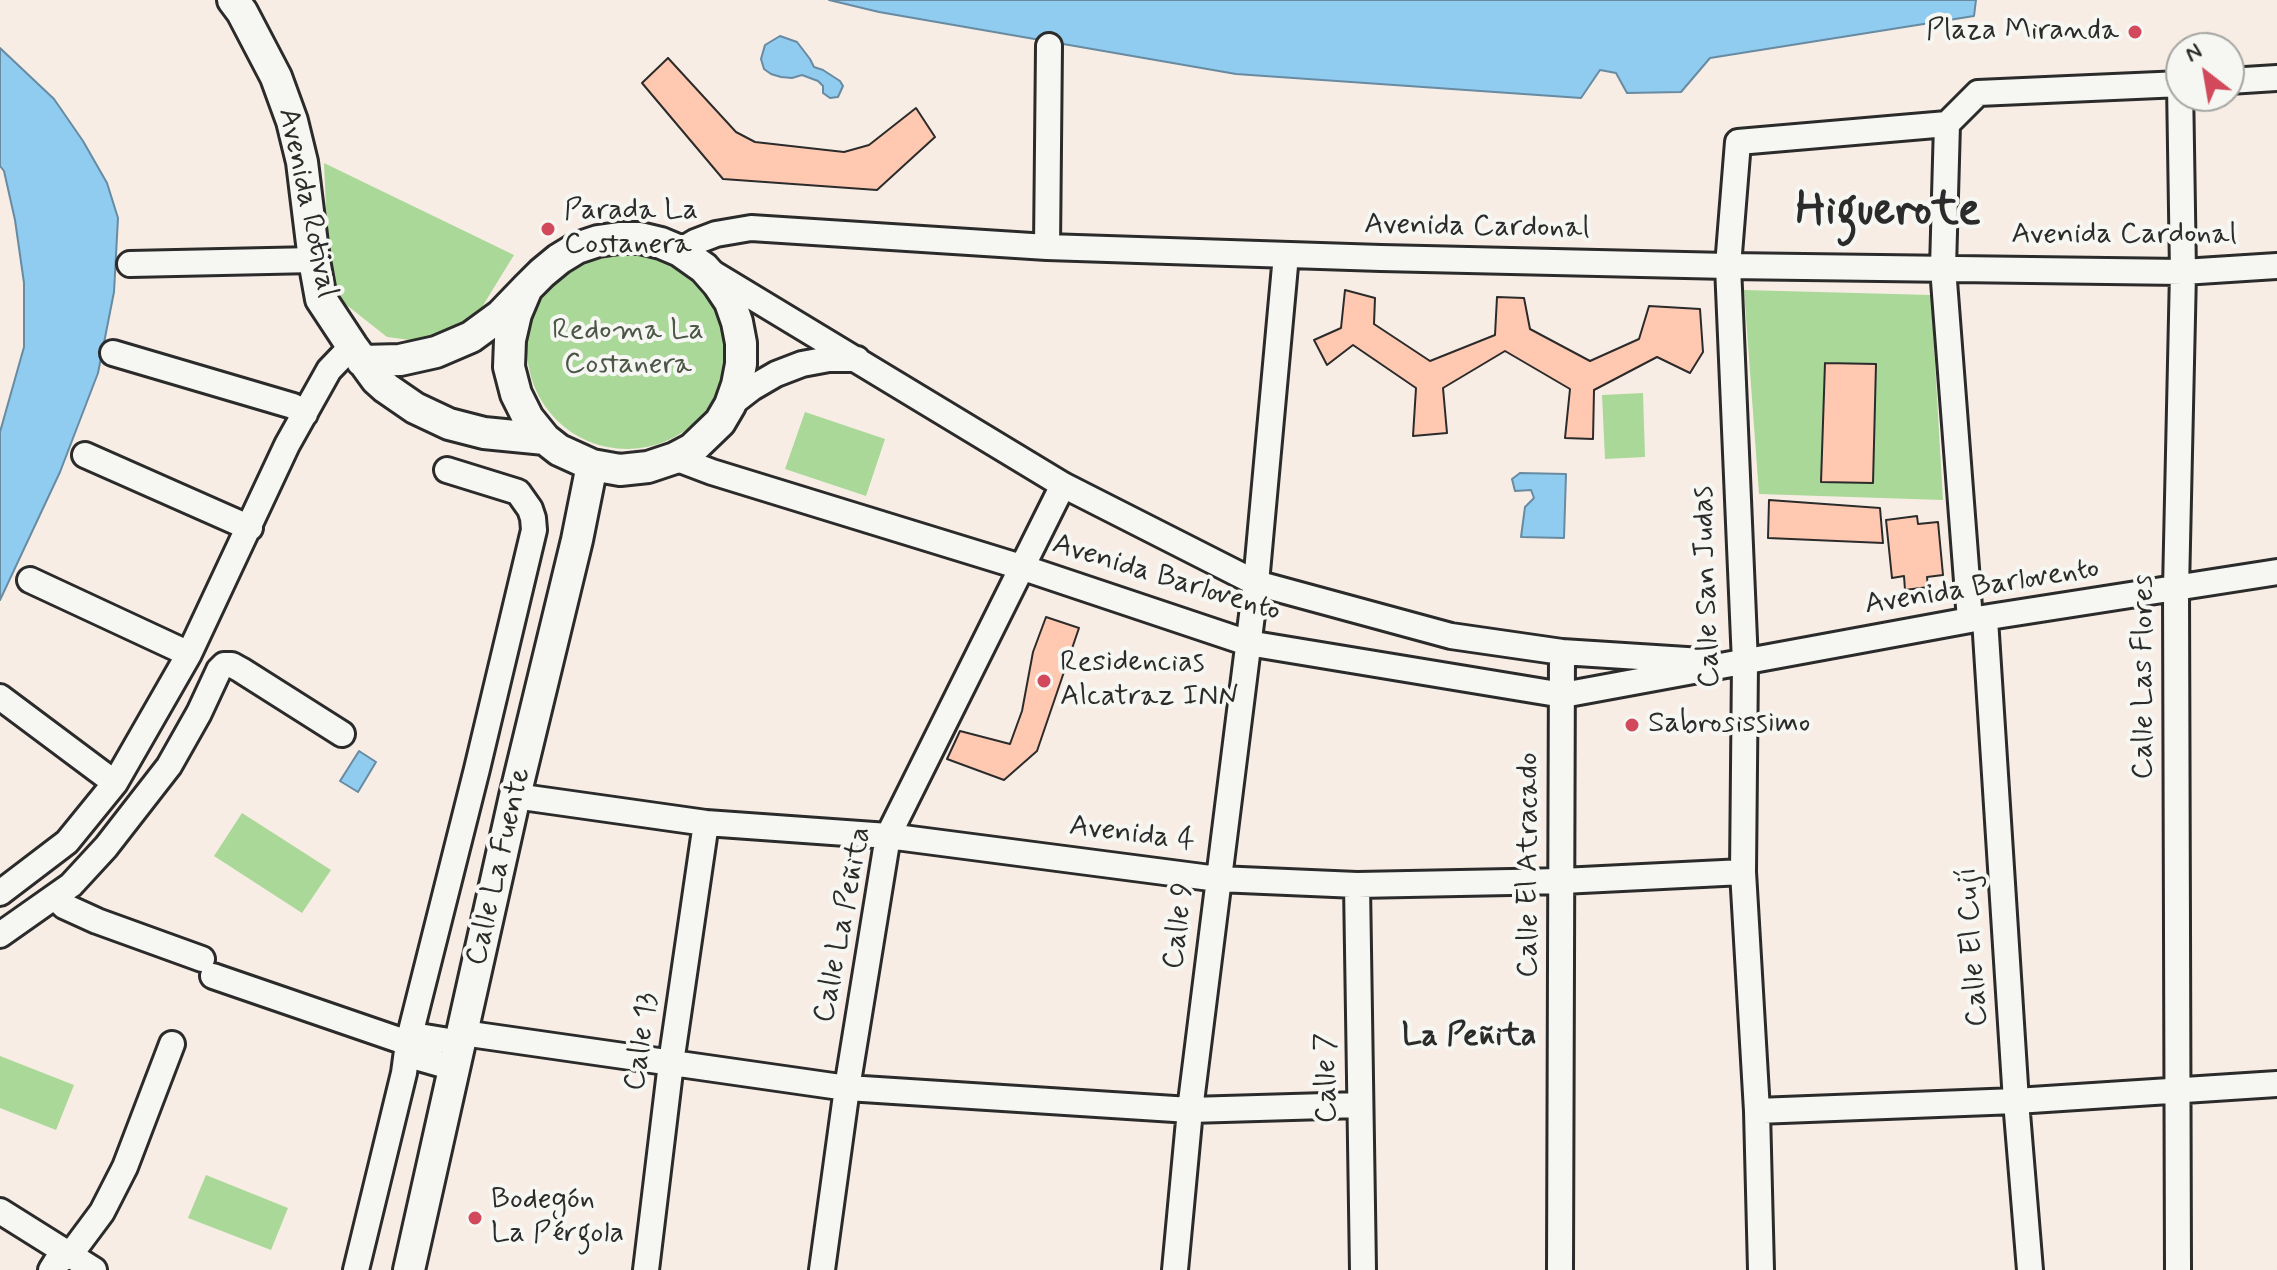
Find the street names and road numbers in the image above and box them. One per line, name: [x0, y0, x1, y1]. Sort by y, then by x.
street label: Avenida Rotival: [268, 105, 344, 301]
street label: Avenida Cardonal: [1364, 208, 1590, 248]
street label: Avenida Cardonal: [2011, 218, 2237, 254]
street label: Calle San Judas: [1686, 485, 1730, 689]
street label: Avenida Barlovento: [1047, 527, 1285, 631]
street label: Avenida Barlovento: [1862, 552, 2102, 624]
street label: Calle Las Flores: [2127, 575, 2163, 779]
street label: Calle El Atracado: [1512, 752, 1548, 978]
street label: Calle La Fuente: [460, 765, 540, 969]
street label: Avenida 4: [1067, 809, 1197, 861]
street label: Calle La Peñita: [807, 824, 881, 1026]
street label: Calle El Cují: [1950, 866, 1998, 1028]
street label: Calle 9: [1157, 880, 1203, 972]
street label: Calle 13: [618, 991, 668, 1093]
street label: Calle 7: [1309, 1032, 1347, 1124]

